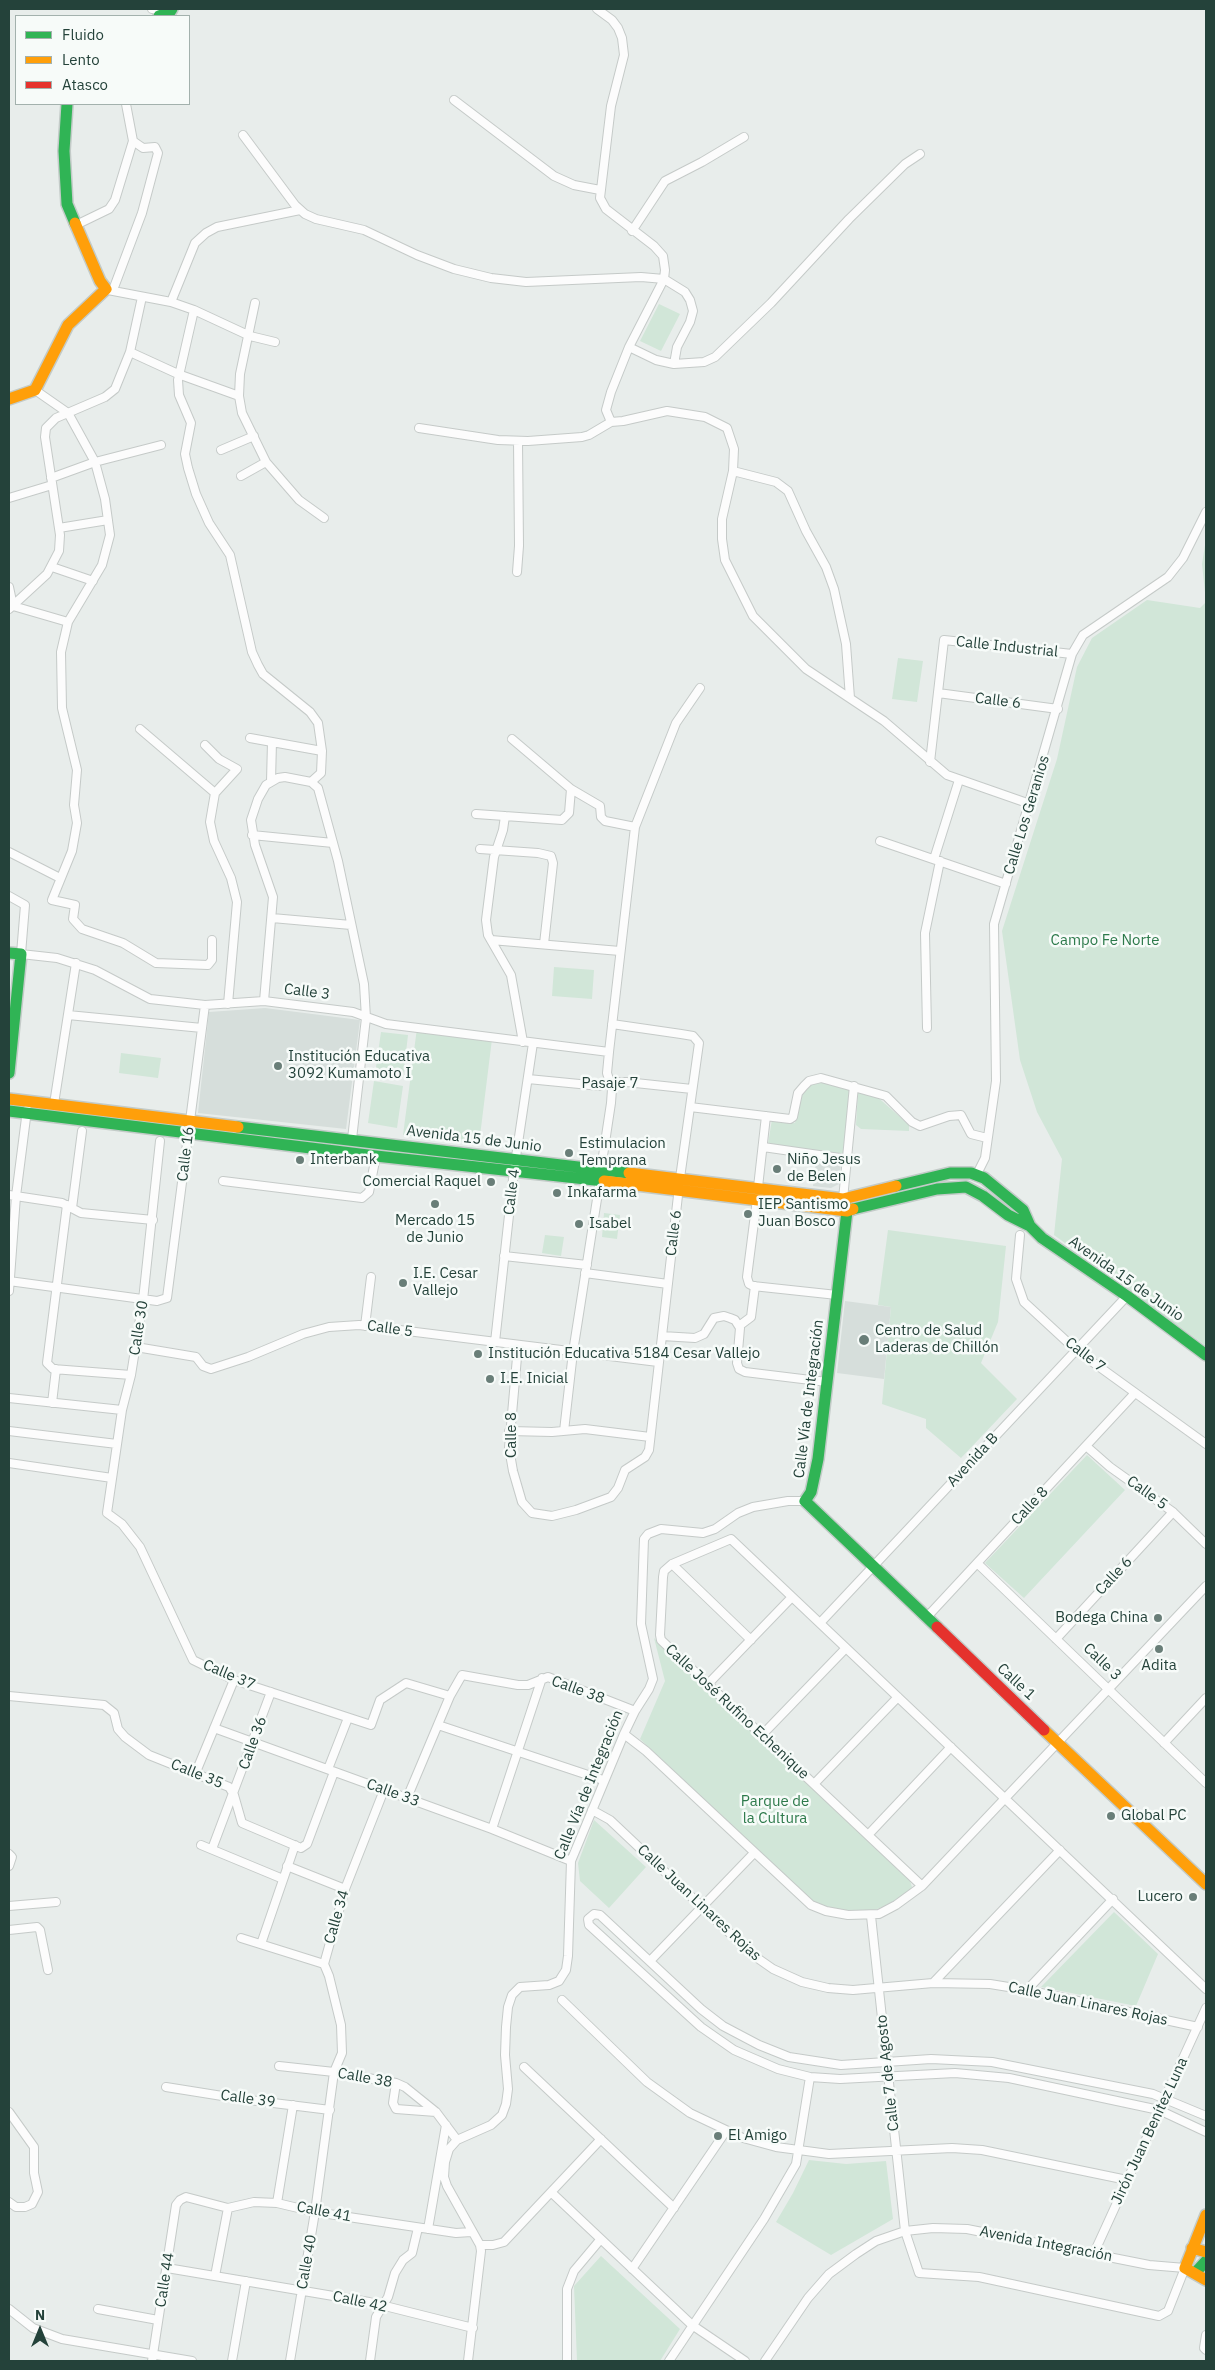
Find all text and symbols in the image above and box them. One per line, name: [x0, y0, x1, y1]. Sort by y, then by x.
legend: [15, 15, 190, 105]
text: Fluido: [62, 25, 104, 44]
text: Lento: [62, 50, 100, 69]
text: Atasco: [62, 75, 108, 94]
street label: Calle Industrial: [955, 633, 1059, 661]
street label: Calle 6: [974, 689, 1022, 713]
street label: Calle Los Geranios: [1000, 753, 1054, 877]
park label: Campo Fe Norte: [1051, 932, 1159, 950]
street label: Calle 3: [283, 980, 331, 1004]
place label: Institución Educativa 3092 Kumamoto I: [288, 1048, 430, 1083]
marker: Institución Educativa 3092 Kumamoto I: [272, 1060, 284, 1072]
street label: Pasaje 7: [582, 1075, 638, 1093]
street label: Avenida 15 de Junio: [405, 1122, 543, 1156]
street label: Calle 16: [174, 1126, 198, 1182]
place label: Estimulacion Temprana: [579, 1135, 666, 1170]
marker: Estimulacion Temprana: [563, 1147, 575, 1159]
place label: Interbank: [310, 1151, 377, 1169]
place label: Niño Jesus de Belen: [787, 1151, 861, 1186]
marker: Interbank: [294, 1154, 306, 1166]
marker: Niño Jesus de Belen: [771, 1163, 783, 1175]
street label: Calle 4: [500, 1168, 524, 1216]
place label: Comercial Raquel: [363, 1173, 481, 1191]
marker: Comercial Raquel: [485, 1176, 497, 1188]
place label: Inkafarma: [567, 1184, 637, 1202]
marker: Inkafarma: [551, 1187, 563, 1199]
place label: IEP Santismo Juan Bosco: [758, 1196, 848, 1231]
marker: Mercado 15 de Junio: [429, 1198, 441, 1210]
marker: IEP Santismo Juan Bosco: [742, 1208, 754, 1220]
street label: Calle 6: [662, 1209, 686, 1257]
place label: Mercado 15 de Junio: [395, 1212, 475, 1247]
place label: Isabel: [589, 1215, 631, 1233]
marker: Isabel: [573, 1218, 585, 1230]
street label: Avenida 15 de Junio: [1065, 1233, 1187, 1325]
place label: I.E. Cesar Vallejo: [413, 1265, 478, 1300]
marker: I.E. Cesar Vallejo: [397, 1277, 409, 1289]
street label: Calle 30: [126, 1299, 152, 1357]
street label: Calle 5: [366, 1317, 414, 1341]
street label: Calle Vía de Integración: [790, 1319, 828, 1479]
place label: Centro de Salud Laderas de Chillón: [875, 1322, 999, 1357]
marker: Centro de Salud Laderas de Chillón: [857, 1333, 871, 1347]
street label: Calle 7: [1061, 1334, 1109, 1376]
place label: Institución Educativa 5184 Cesar Vallejo: [488, 1345, 760, 1363]
marker: Institución Educativa 5184 Cesar Vallejo: [472, 1348, 484, 1360]
place label: I.E. Inicial: [500, 1370, 568, 1388]
marker: I.E. Inicial: [484, 1373, 496, 1385]
street label: Calle 8: [503, 1412, 521, 1458]
street label: Avenida B: [944, 1429, 1002, 1491]
street label: Calle 5: [1123, 1472, 1171, 1514]
street label: Calle 8: [1008, 1483, 1052, 1529]
street label: Calle 6: [1092, 1553, 1136, 1599]
place label: Bodega China: [1055, 1609, 1148, 1627]
marker: Bodega China: [1152, 1612, 1164, 1624]
street label: Calle 3: [1079, 1639, 1125, 1685]
street label: Calle José Rufino Echenique: [661, 1641, 813, 1783]
marker: Adita: [1153, 1643, 1165, 1655]
street label: Calle 37: [200, 1656, 258, 1694]
place label: Adita: [1141, 1657, 1177, 1675]
street label: Calle 1: [993, 1660, 1039, 1704]
street label: Calle 38: [549, 1672, 607, 1708]
street label: Calle Vía de Integración: [551, 1708, 627, 1862]
street label: Calle 36: [235, 1714, 271, 1772]
street label: Calle 35: [168, 1755, 226, 1793]
street label: Calle 33: [364, 1775, 422, 1811]
park label: Parque de la Cultura: [741, 1793, 809, 1828]
place label: Global PC: [1121, 1807, 1187, 1825]
marker: Global PC: [1105, 1810, 1117, 1822]
street label: Calle Juan Linares Rojas: [633, 1841, 765, 1965]
street label: Calle 34: [321, 1888, 353, 1946]
place label: Lucero: [1138, 1888, 1183, 1906]
marker: Lucero: [1187, 1891, 1199, 1903]
street label: Calle Juan Linares Rojas: [1007, 1978, 1169, 2030]
street label: Calle 7 de Agosto: [873, 2014, 903, 2132]
street label: Jirón Juan Benítez Luna: [1108, 2055, 1192, 2207]
street label: Calle 38: [336, 2064, 394, 2092]
street label: Calle 39: [219, 2086, 277, 2112]
place label: El Amigo: [728, 2127, 787, 2145]
marker: El Amigo: [712, 2130, 724, 2142]
street label: Calle 41: [295, 2198, 353, 2226]
street label: Avenida Integración: [978, 2222, 1114, 2266]
street label: Calle 40: [293, 2233, 321, 2291]
street label: Calle 44: [152, 2251, 178, 2309]
street label: Calle 42: [331, 2287, 389, 2317]
north arrow: [15, 2305, 65, 2355]
text: N: [35, 2306, 45, 2324]

